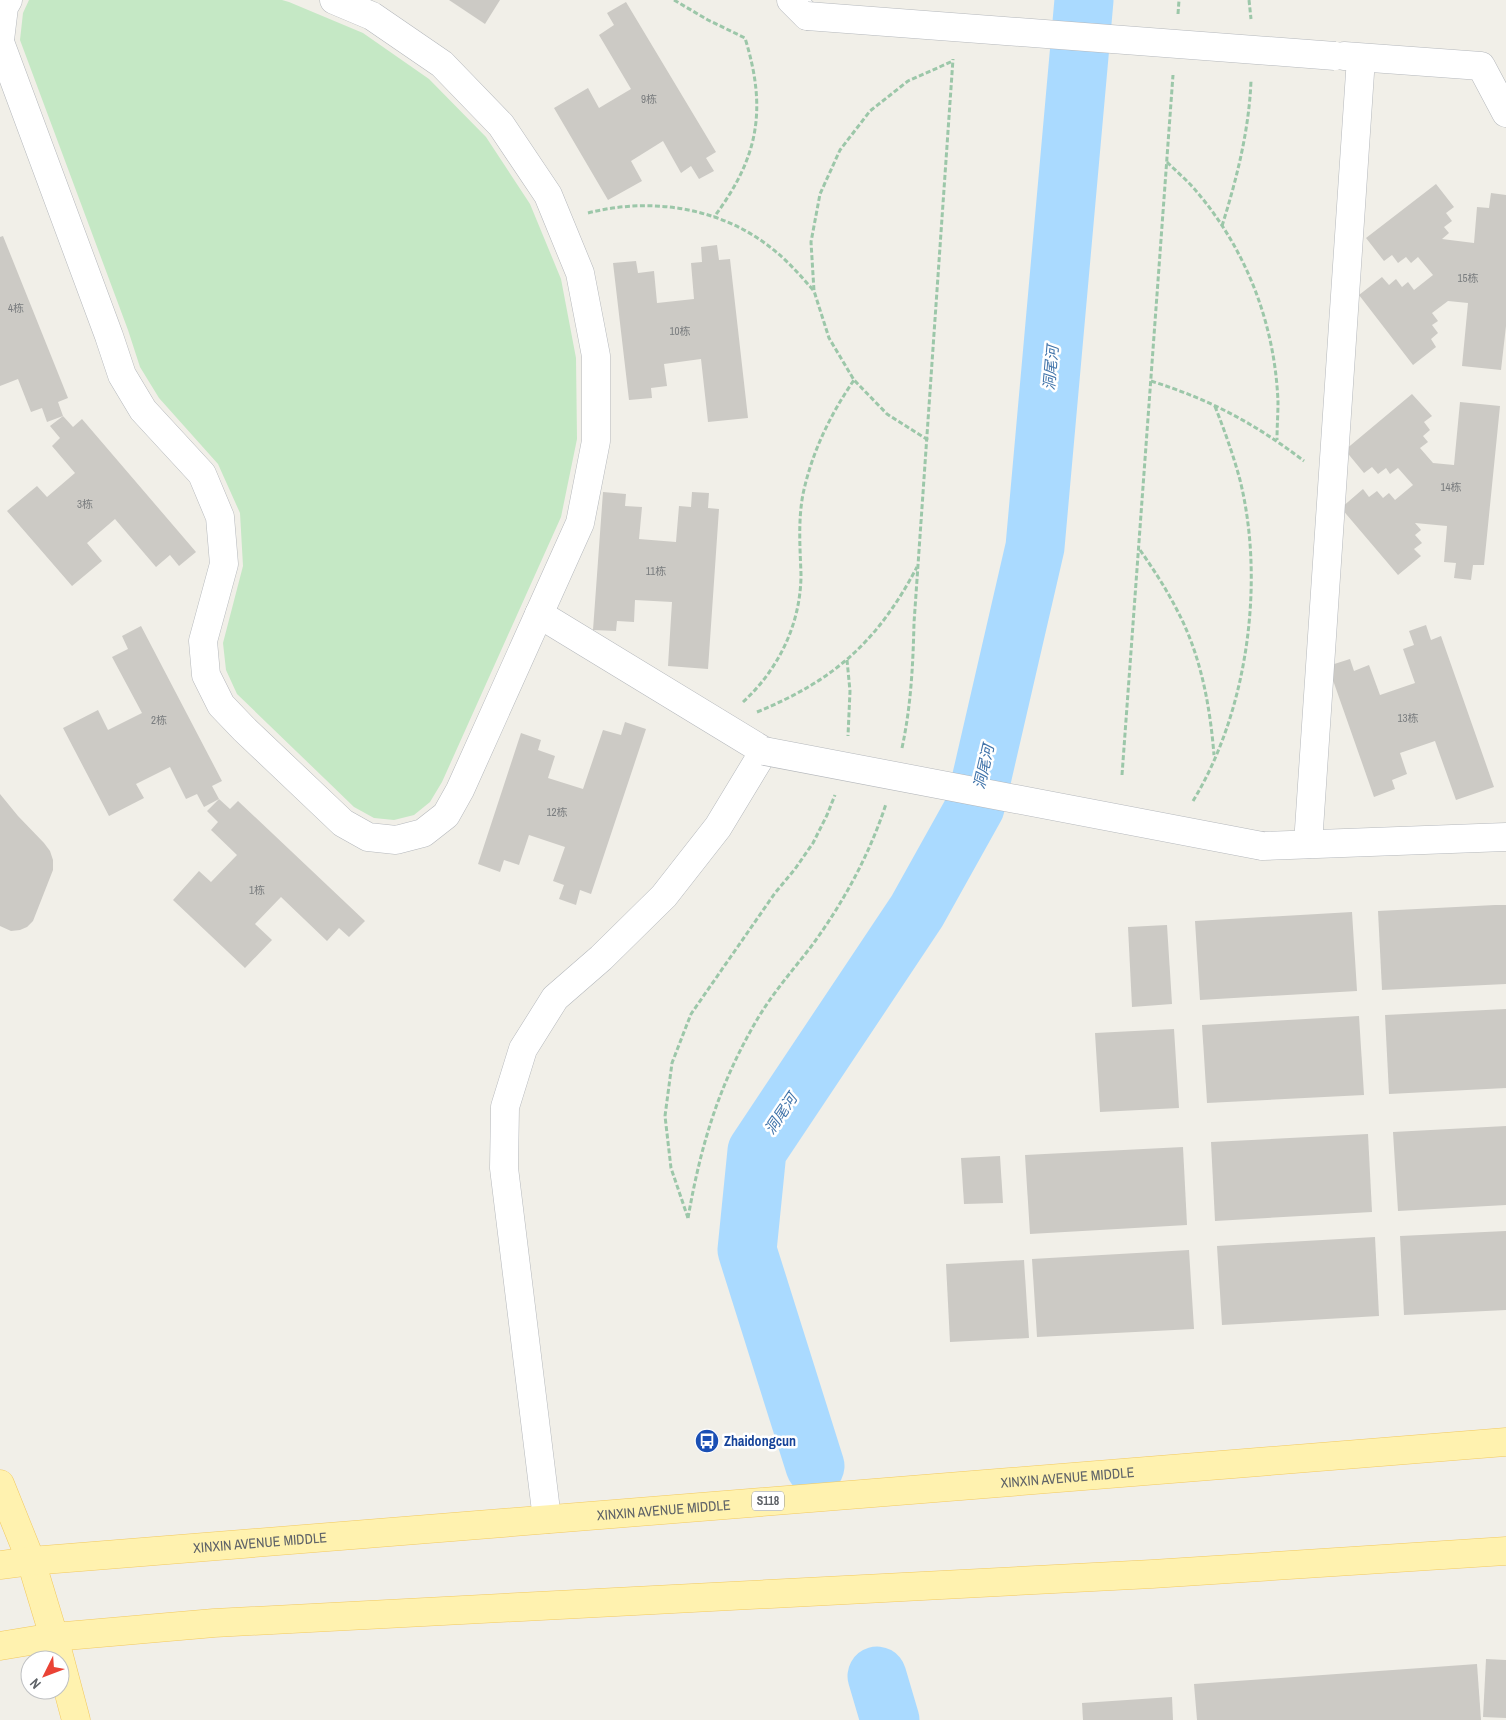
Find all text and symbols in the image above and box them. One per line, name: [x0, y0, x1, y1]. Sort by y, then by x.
house number: 9栋: [641, 92, 657, 106]
house number: 15栋: [1457, 271, 1479, 285]
house number: 4栋: [8, 301, 24, 315]
house number: 10栋: [669, 324, 691, 338]
water label: 洞尾河: [1038, 342, 1063, 391]
house number: 14栋: [1440, 480, 1462, 494]
house number: 3栋: [77, 497, 93, 511]
house number: 11栋: [646, 564, 666, 578]
house number: 13栋: [1397, 711, 1419, 725]
house number: 2栋: [151, 713, 167, 727]
water label: 洞尾河: [968, 740, 999, 791]
house number: 12栋: [546, 805, 568, 819]
house number: 1栋: [249, 883, 265, 897]
water label: 洞尾河: [759, 1087, 804, 1138]
bus stop icon: Zhaidongcun: [694, 1428, 720, 1454]
place label: Zhaidongcun: [724, 1432, 796, 1450]
street label: XINXIN AVENUE MIDDLE: [1000, 1463, 1135, 1492]
road number: S118: [752, 1492, 784, 1510]
street label: XINXIN AVENUE MIDDLE: [596, 1496, 731, 1524]
street label: XINXIN AVENUE MIDDLE: [193, 1528, 327, 1557]
north arrow: [20, 1650, 70, 1700]
text: N: [26, 1675, 45, 1693]

